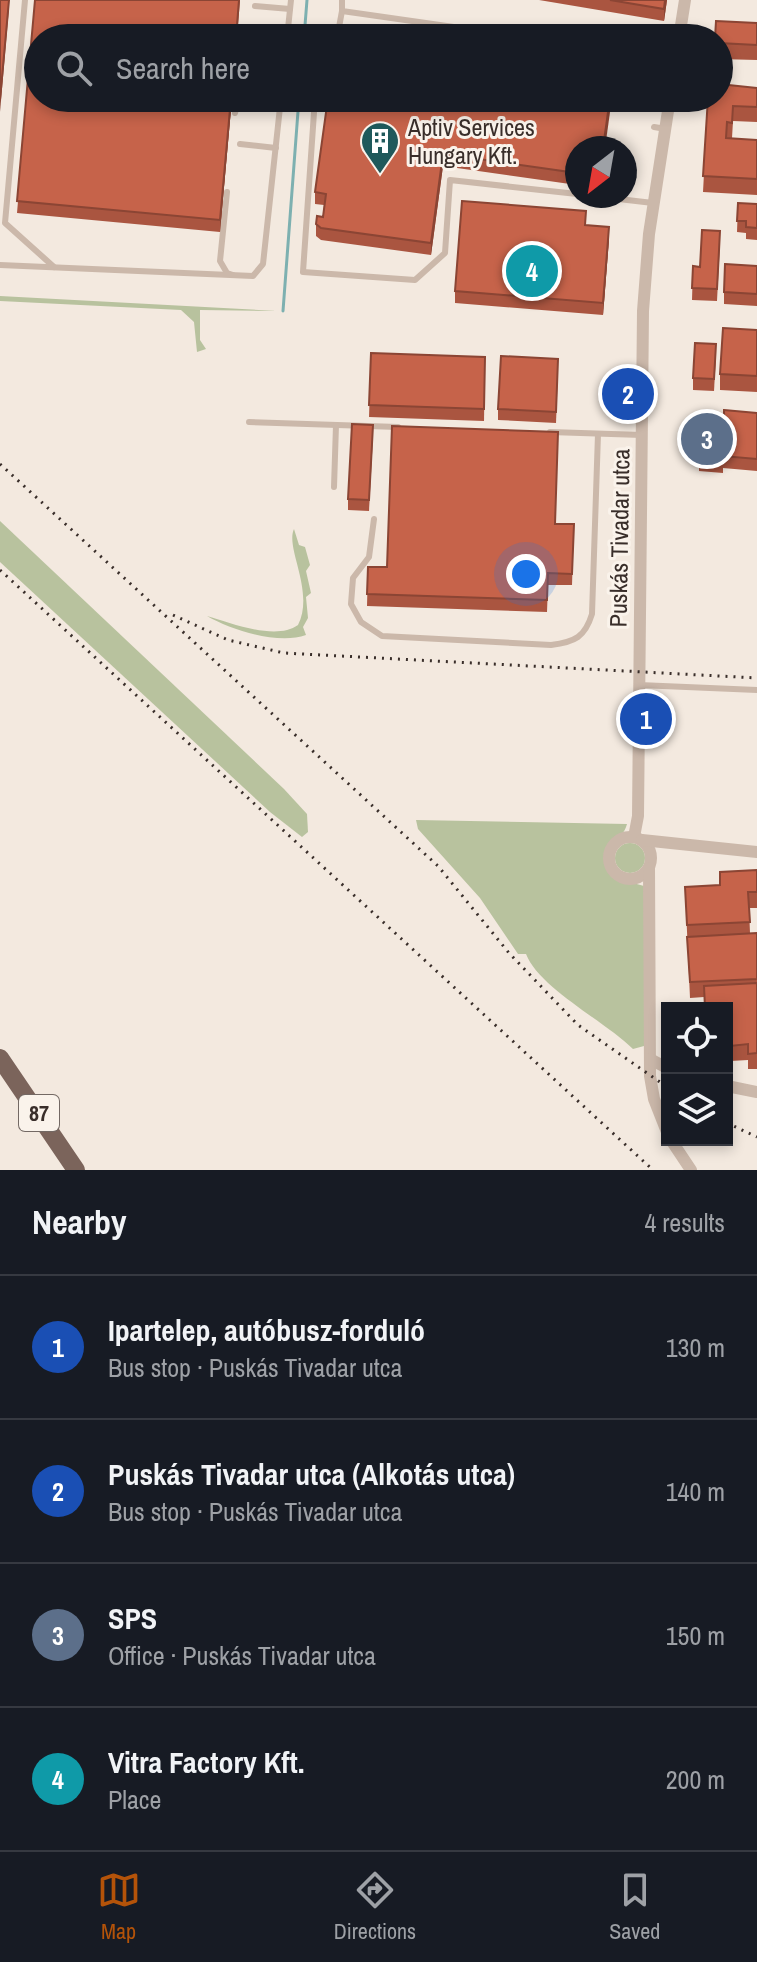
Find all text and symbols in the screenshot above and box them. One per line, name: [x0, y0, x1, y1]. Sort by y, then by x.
search box: [24, 24, 733, 112]
icon: search: [52, 46, 96, 90]
text: Search here: [116, 48, 250, 88]
place label: Aptiv Services Hungary Kft.: [407, 111, 535, 171]
building icon: Aptiv Services Hungary Kft.: [359, 120, 401, 175]
north arrow: [565, 136, 637, 208]
pin: 4: [506, 241, 558, 301]
pin: 2: [602, 364, 654, 424]
pin: 3: [681, 409, 733, 469]
street label: Puskás Tivadar utca: [601, 448, 637, 628]
your location: [506, 554, 546, 594]
pin: 1: [620, 689, 672, 749]
map controls: [661, 1002, 733, 1146]
button: locate: [661, 1002, 733, 1074]
button: layers: [661, 1074, 733, 1146]
road number: 87: [19, 1095, 59, 1131]
text: Nearby: [32, 1199, 127, 1245]
text: 4 results: [644, 1205, 725, 1240]
text: Ipartelep, autóbusz-forduló: [108, 1310, 425, 1350]
text: 1: [52, 1330, 64, 1365]
text: 130 m: [666, 1330, 725, 1365]
text: Bus stop · Puskás Tivadar utca: [108, 1350, 402, 1385]
text: Puskás Tivadar utca (Alkotás utca): [108, 1454, 515, 1494]
text: 2: [52, 1474, 64, 1509]
text: 140 m: [666, 1474, 725, 1509]
text: Bus stop · Puskás Tivadar utca: [108, 1494, 402, 1529]
text: SPS: [108, 1598, 157, 1638]
text: 3: [52, 1618, 64, 1653]
text: 150 m: [666, 1618, 725, 1653]
text: Office · Puskás Tivadar utca: [108, 1638, 376, 1673]
text: Vitra Factory Kft.: [108, 1742, 305, 1782]
text: 4: [52, 1762, 64, 1797]
text: 200 m: [666, 1762, 725, 1797]
text: Place: [108, 1782, 161, 1817]
tab: Map: [97, 1868, 141, 1946]
tab: Directions: [334, 1868, 416, 1946]
tab: Saved: [609, 1868, 660, 1946]

